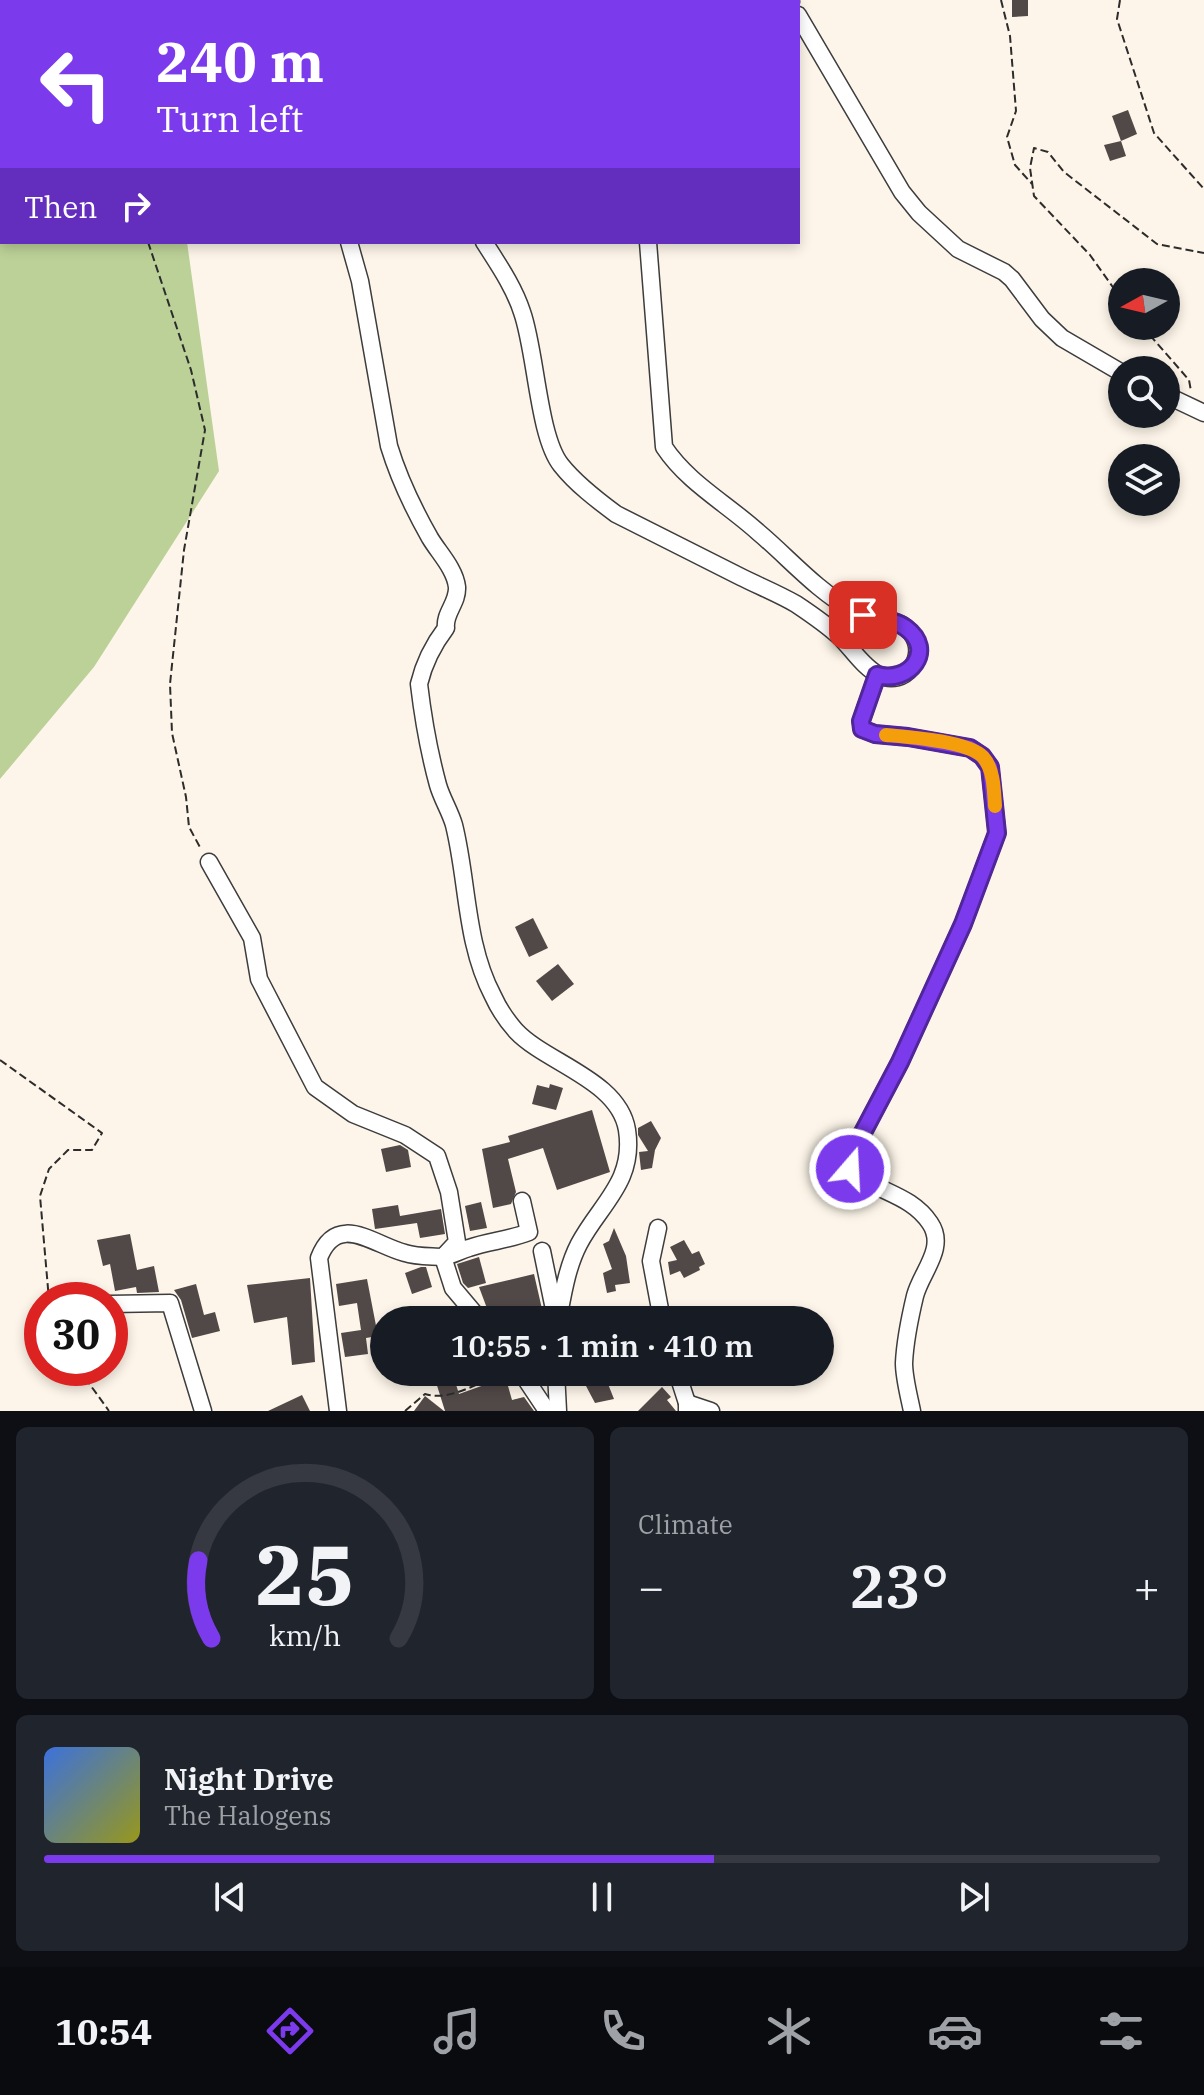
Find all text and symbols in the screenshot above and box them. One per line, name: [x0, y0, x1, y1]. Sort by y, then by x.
text: 240 m: [156, 25, 324, 97]
icon: left: [24, 32, 128, 136]
text: Turn left: [156, 95, 303, 142]
icon: right: [114, 184, 158, 228]
text: Then: [24, 187, 98, 226]
north arrow: [1108, 268, 1180, 340]
map controls: [1108, 268, 1180, 516]
button: search: [1108, 356, 1180, 428]
button: layers: [1108, 444, 1180, 516]
pin: [829, 581, 897, 649]
icon: arrive: [841, 593, 885, 637]
position arrow: [808, 1127, 892, 1211]
speed limit sign: 30: [24, 1282, 128, 1386]
text: 10:55 · 1 min · 410 m: [451, 1326, 753, 1365]
text: Climate: [638, 1507, 733, 1541]
text: 25: [255, 1520, 355, 1628]
text: 23°: [849, 1546, 949, 1625]
text: −: [638, 1558, 664, 1615]
text: +: [1134, 1558, 1160, 1615]
text: km/h: [269, 1617, 341, 1654]
text: Night Drive: [164, 1759, 334, 1798]
text: The Halogens: [164, 1798, 332, 1832]
icon: previous: [208, 1875, 252, 1919]
icon: pause: [580, 1875, 624, 1919]
icon: next: [952, 1875, 996, 1919]
icon: directions: [262, 2003, 318, 2059]
icon: music: [429, 2003, 485, 2059]
icon: phone: [595, 2003, 651, 2059]
icon: climate: [761, 2003, 817, 2059]
icon: car: [927, 2003, 983, 2059]
icon: filters: [1093, 2003, 1149, 2059]
text: 10:54: [55, 2008, 152, 2055]

